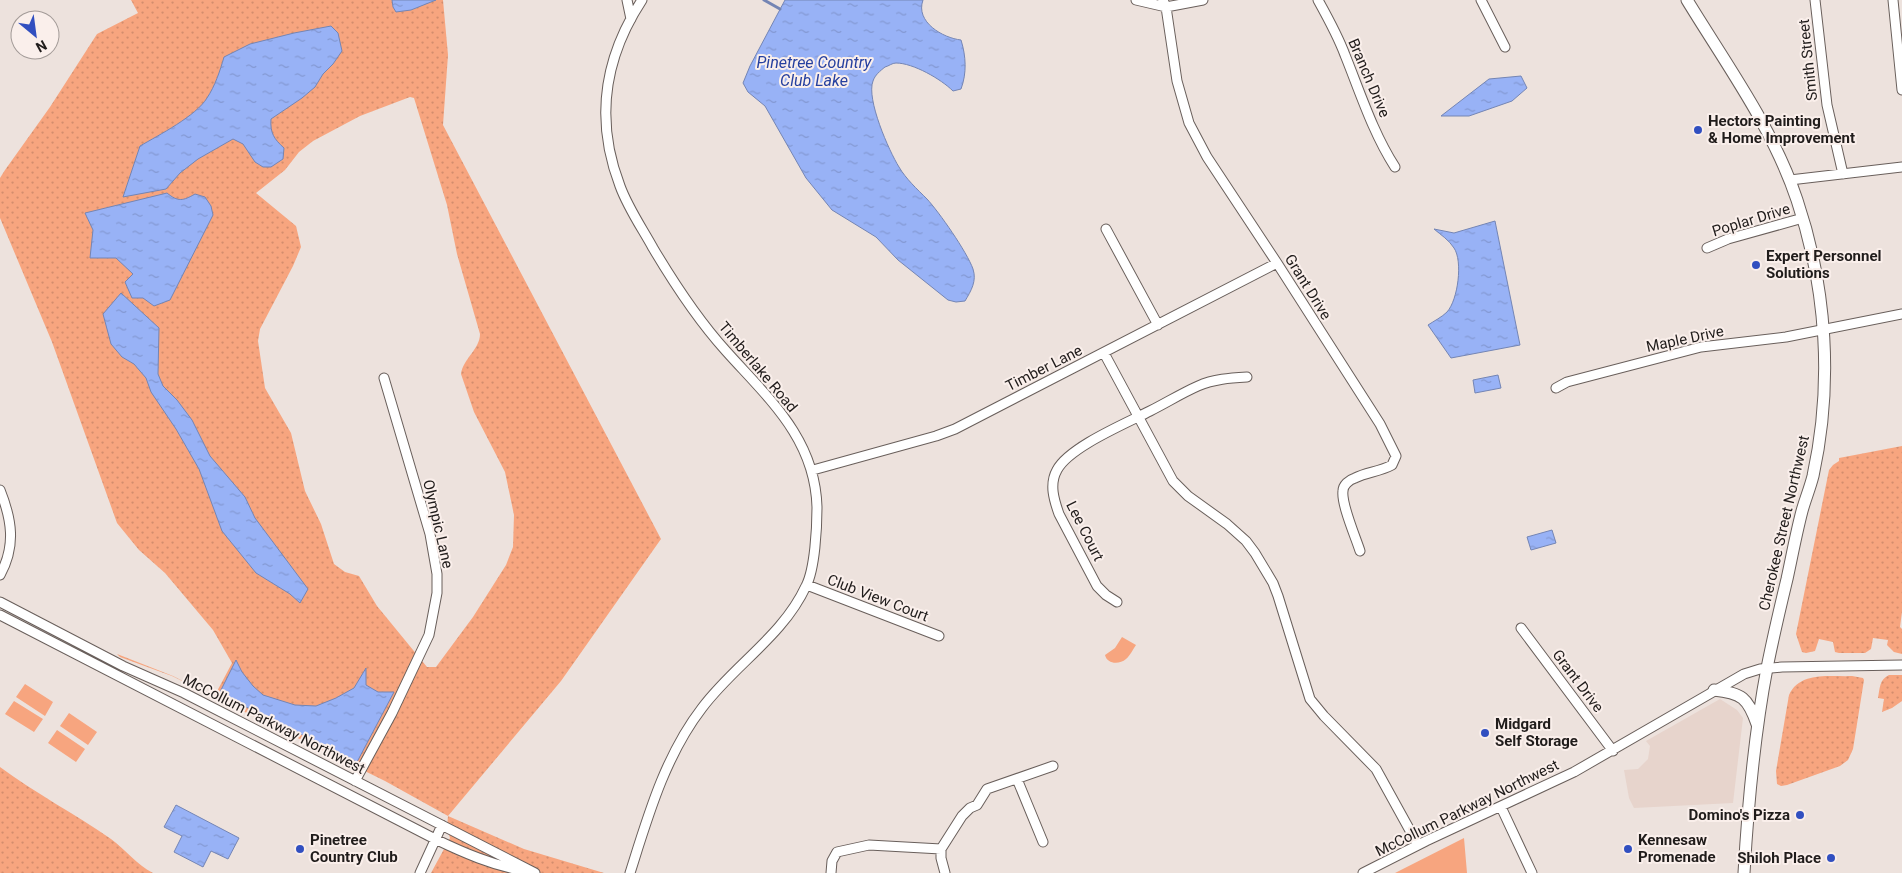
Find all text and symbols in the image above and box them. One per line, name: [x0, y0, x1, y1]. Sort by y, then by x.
north arrow: [10, 10, 60, 60]
street label: Smith Street: [1795, 18, 1821, 102]
street label: Branch Drive: [1344, 36, 1394, 120]
text: N: [33, 37, 50, 56]
water label: Pinetree Country Club Lake: [757, 53, 872, 90]
place label: Hectors Painting & Home Improvement: [1708, 112, 1855, 147]
marker: Hectors Painting & Home Improvement: [1692, 124, 1704, 136]
street label: Poplar Drive: [1710, 200, 1792, 240]
place label: Expert Personnel Solutions: [1766, 247, 1882, 282]
street label: Grant Drive: [1281, 251, 1335, 323]
marker: Expert Personnel Solutions: [1750, 259, 1762, 271]
street label: Timberlake Road: [715, 318, 801, 416]
street label: Maple Drive: [1645, 322, 1725, 356]
street label: Timber Lane: [1003, 341, 1085, 395]
street label: Cherokee Street Northwest: [1755, 433, 1813, 613]
street label: Olympic Lane: [419, 478, 457, 570]
street label: Lee Court: [1062, 498, 1108, 564]
street label: Club View Court: [825, 570, 931, 626]
street label: Grant Drive: [1549, 646, 1607, 716]
street label: McCollum Parkway Northwest: [180, 670, 368, 778]
place label: Midgard Self Storage: [1495, 715, 1578, 750]
marker: Midgard Self Storage: [1479, 727, 1491, 739]
street label: McCollum Parkway Northwest: [1372, 756, 1562, 860]
place label: Domino's Pizza: [1689, 806, 1790, 824]
marker: Domino's Pizza: [1794, 809, 1806, 821]
place label: Pinetree Country Club: [310, 831, 398, 866]
place label: Kennesaw Promenade: [1638, 831, 1715, 866]
marker: Pinetree Country Club: [294, 843, 306, 855]
marker: Kennesaw Promenade: [1622, 843, 1634, 855]
place label: Shiloh Place: [1737, 849, 1821, 867]
marker: Shiloh Place: [1825, 852, 1837, 864]

